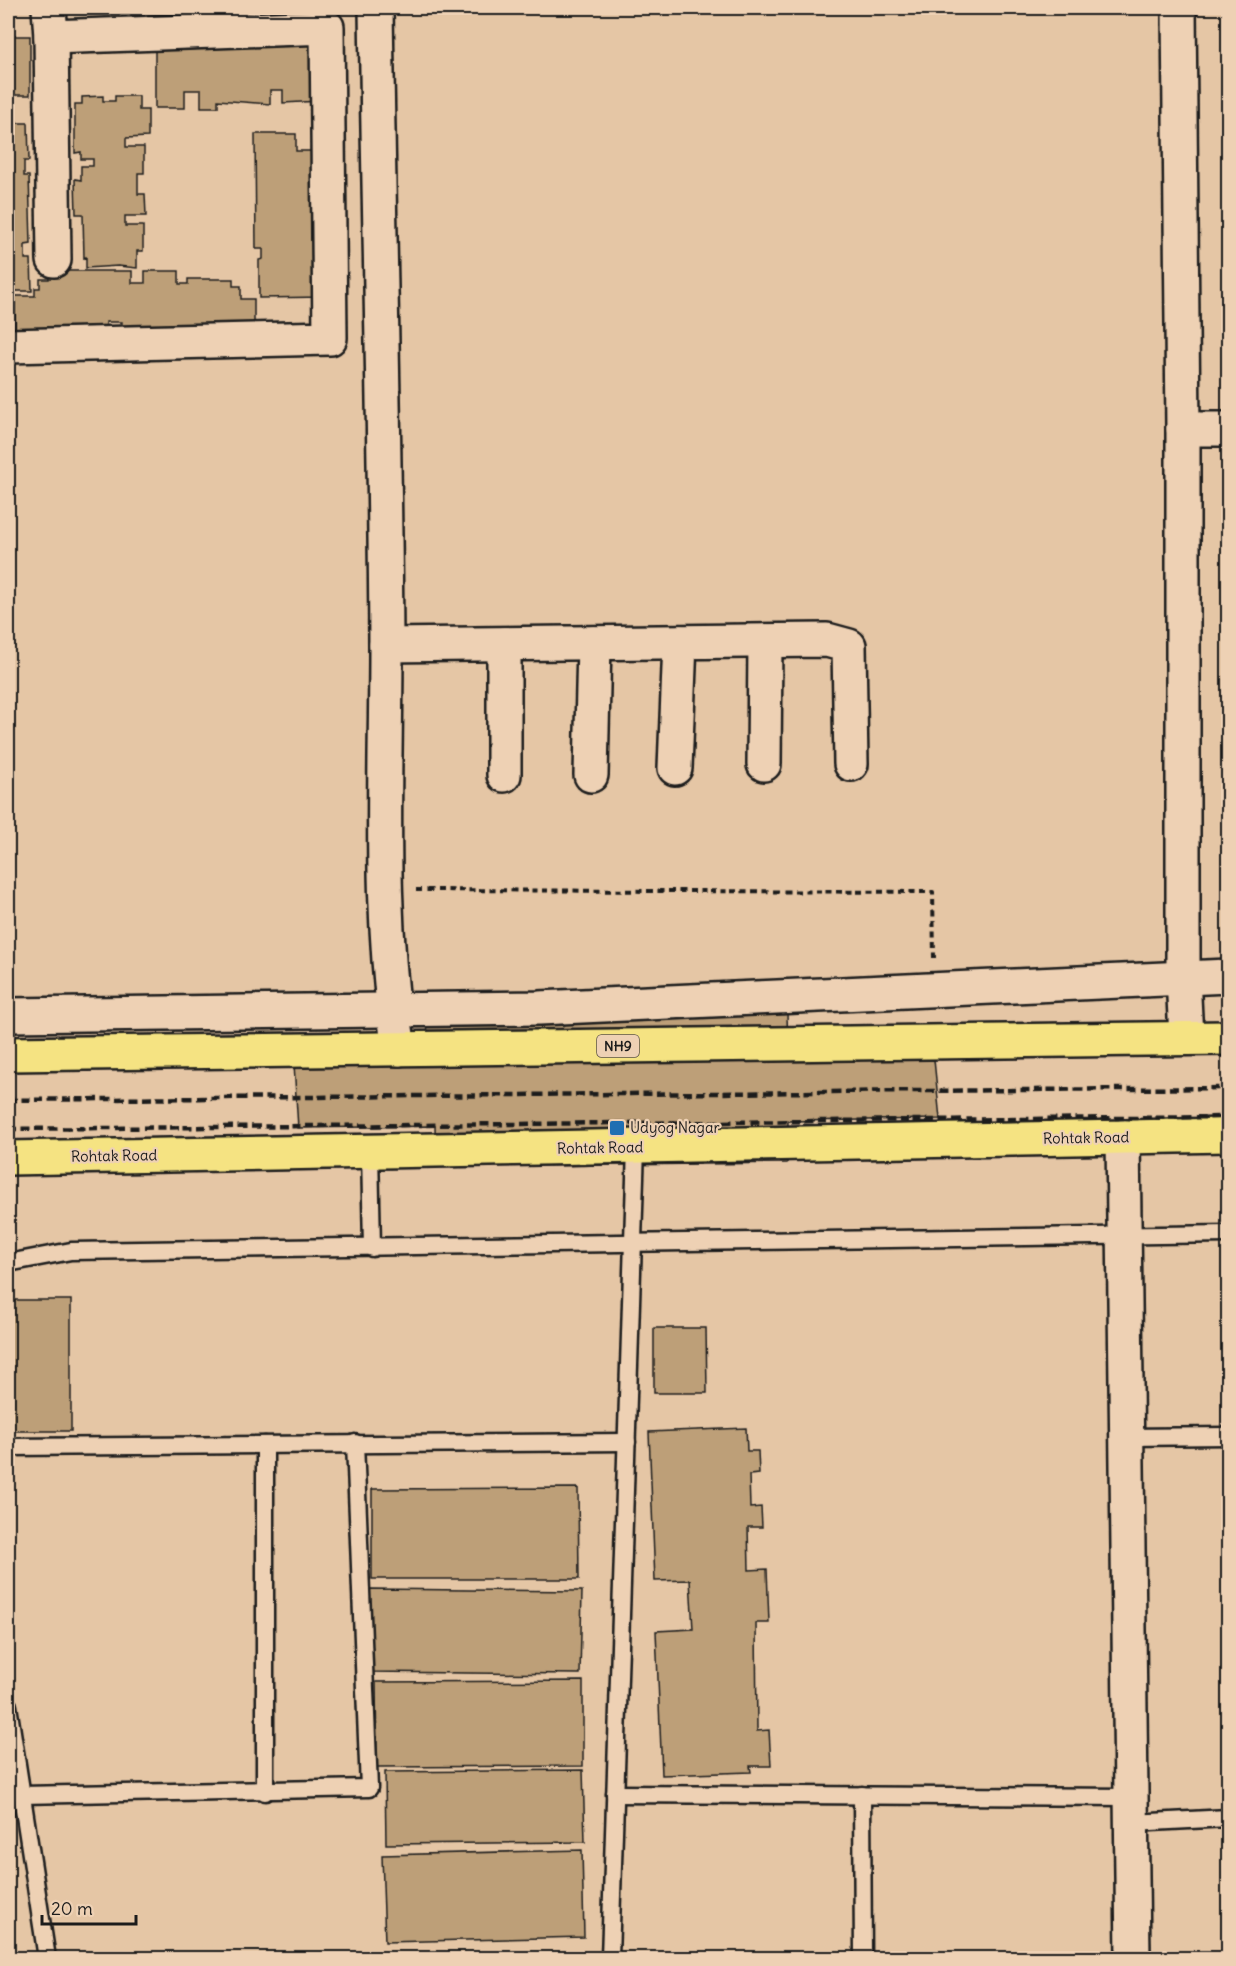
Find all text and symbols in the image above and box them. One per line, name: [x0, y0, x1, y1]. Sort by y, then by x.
road number: NH9: [597, 1035, 639, 1057]
place label: Udyog Nagar: [630, 1118, 720, 1137]
marker: Udyog Nagar: [608, 1119, 626, 1137]
street label: Rohtak Road: [1043, 1127, 1130, 1148]
street label: Rohtak Road: [557, 1137, 644, 1158]
street label: Rohtak Road: [71, 1145, 158, 1166]
scale bar: [42, 1888, 136, 1926]
text: 20 m: [51, 1897, 93, 1920]

